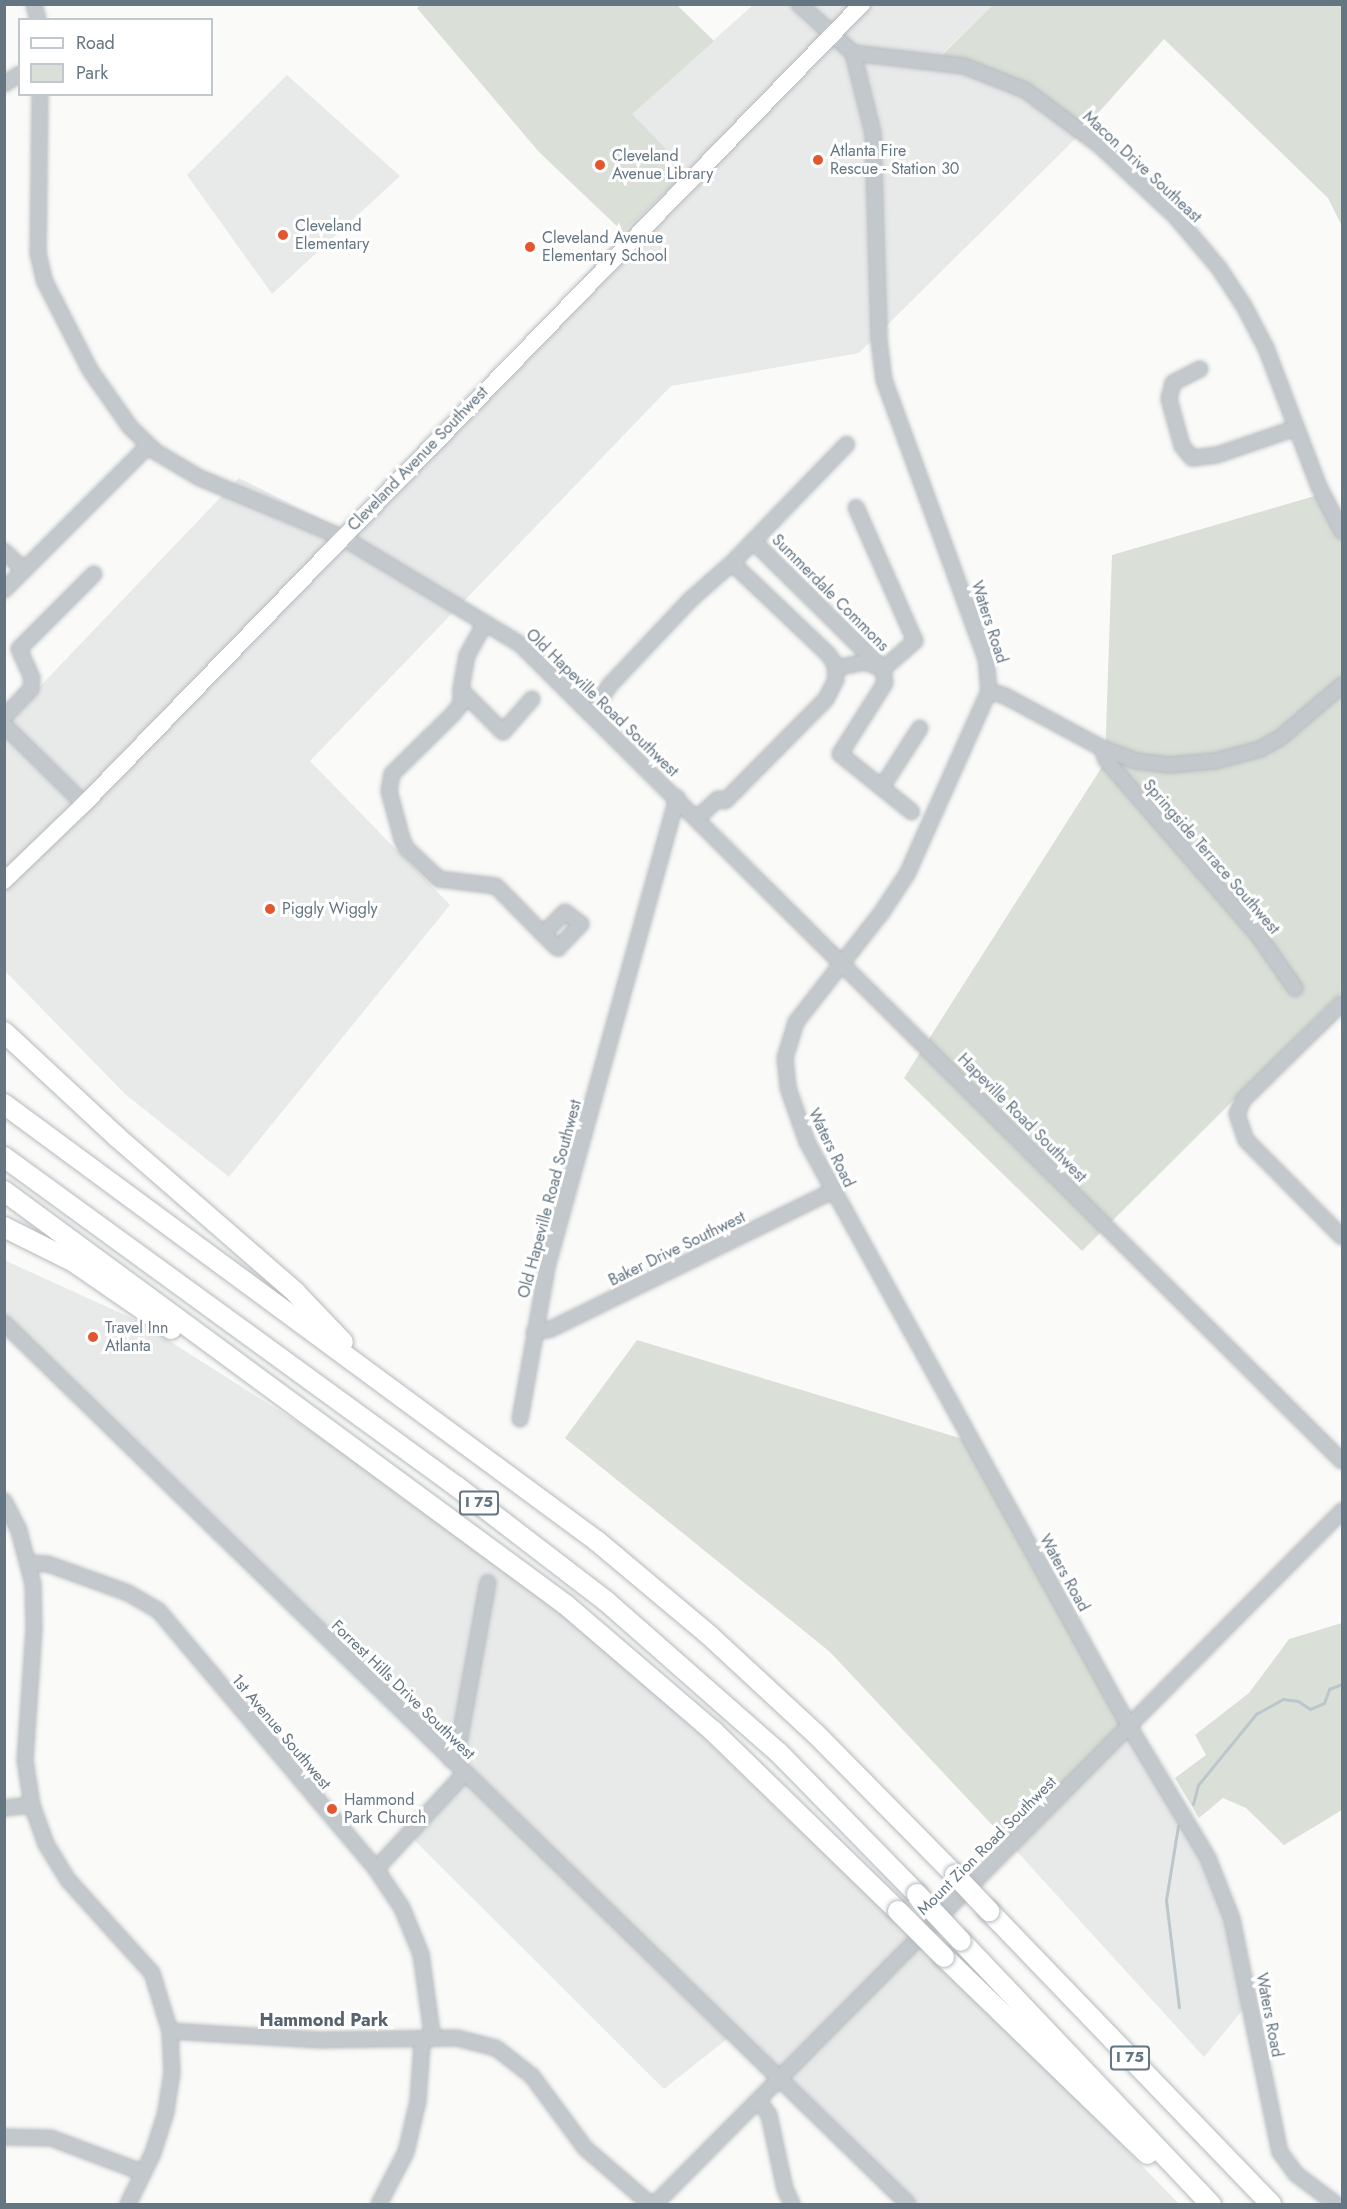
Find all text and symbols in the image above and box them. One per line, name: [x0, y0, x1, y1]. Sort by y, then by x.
legend: [18, 18, 213, 96]
text: Road: [76, 30, 115, 56]
text: Park: [76, 60, 108, 86]
street label: Macon Drive Southeast: [1079, 107, 1205, 227]
place label: Atlanta Fire Rescue - Station 30: [830, 141, 959, 179]
place label: Cleveland Avenue Library: [612, 146, 713, 184]
marker: Atlanta Fire Rescue - Station 30: [811, 153, 825, 167]
marker: Cleveland Avenue Library: [593, 158, 607, 172]
place label: Cleveland Elementary: [295, 216, 369, 254]
marker: Cleveland Elementary: [276, 228, 290, 242]
place label: Cleveland Avenue Elementary School: [542, 228, 667, 266]
marker: Cleveland Avenue Elementary School: [523, 240, 537, 254]
street label: Cleveland Avenue Southwest: [344, 383, 492, 535]
street label: Summerdale Commons: [767, 530, 893, 656]
street label: Waters Road: [967, 578, 1011, 666]
street label: Old Hapeville Road Southwest: [522, 625, 682, 781]
street label: Springside Terrace Southwest: [1139, 776, 1283, 938]
place label: Piggly Wiggly: [282, 899, 378, 919]
marker: Piggly Wiggly: [263, 902, 277, 916]
street label: Hapeville Road Southwest: [954, 1050, 1090, 1186]
street label: Old Hapeville Road Southwest: [514, 1098, 586, 1300]
street label: Waters Road: [804, 1105, 858, 1191]
street label: Baker Drive Southwest: [606, 1208, 748, 1290]
place label: Travel Inn Atlanta: [105, 1318, 169, 1356]
marker: Travel Inn Atlanta: [86, 1330, 100, 1344]
road number: I 75: [458, 1491, 500, 1515]
street label: Waters Road: [1035, 1531, 1093, 1615]
street label: Forrest Hills Drive Southwest: [327, 1616, 479, 1764]
street label: 1st Avenue Southwest: [227, 1671, 335, 1793]
street label: Mount Zion Road Southwest: [914, 1773, 1060, 1919]
place label: Hammond Park Church: [344, 1790, 426, 1828]
marker: Hammond Park Church: [325, 1802, 339, 1816]
street label: Waters Road: [1251, 1971, 1287, 2059]
district label: Hammond Park: [259, 2009, 389, 2031]
road number: I 75: [1109, 2046, 1151, 2070]

